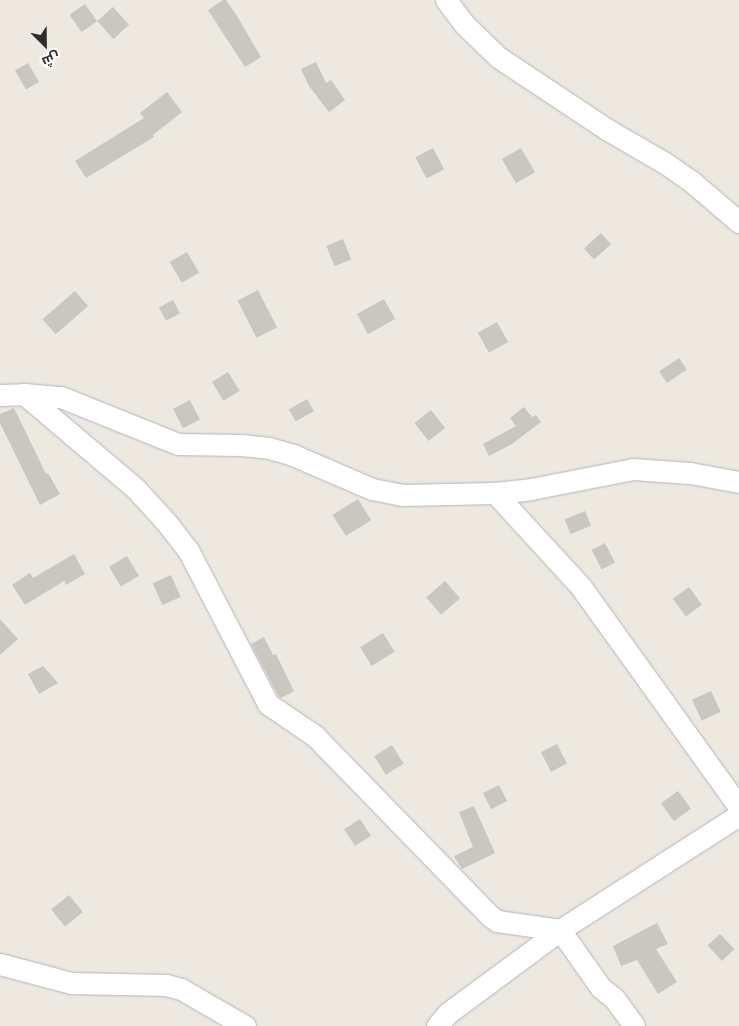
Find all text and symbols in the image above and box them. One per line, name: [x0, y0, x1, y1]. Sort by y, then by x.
north arrow: [20, 20, 70, 70]
text: ش: [39, 48, 63, 71]

